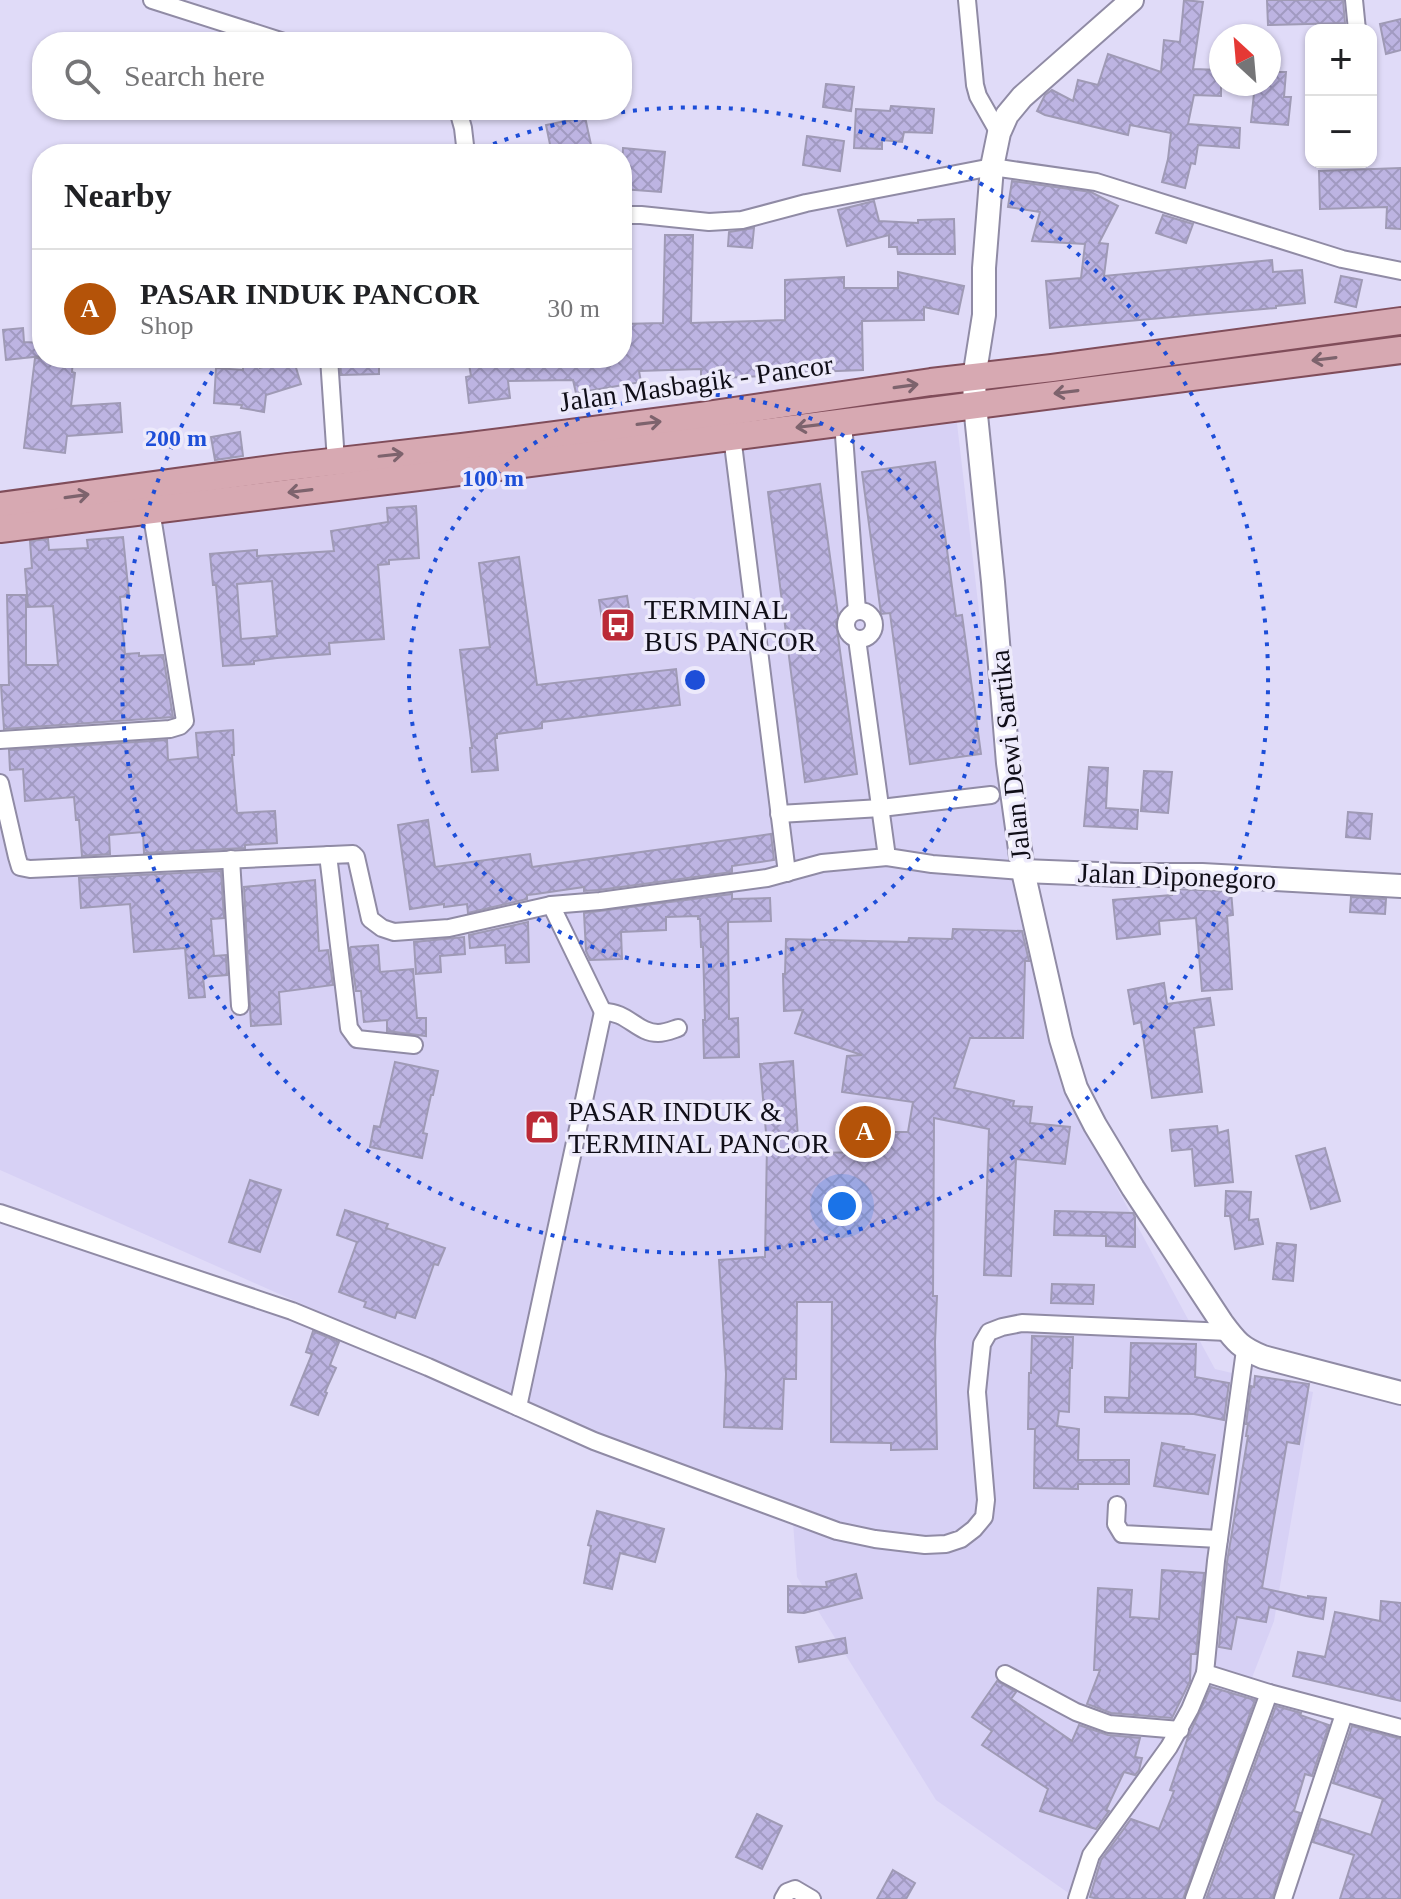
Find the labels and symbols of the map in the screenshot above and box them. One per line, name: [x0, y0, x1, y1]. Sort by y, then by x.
north arrow: [1209, 24, 1281, 96]
street label: Jalan Masbagik - Pancor: [557, 348, 835, 418]
one-way arrow: [1311, 351, 1337, 366]
one-way arrow: [893, 378, 918, 393]
one-way arrow: [1054, 385, 1079, 400]
one-way arrow: [635, 415, 661, 430]
one-way arrow: [796, 419, 821, 434]
text: 200 m: [145, 425, 207, 451]
one-way arrow: [377, 448, 404, 463]
text: 100 m: [462, 465, 524, 491]
one-way arrow: [287, 484, 314, 499]
one-way arrow: [64, 488, 89, 503]
place label: TERMINAL BUS PANCOR: [644, 594, 817, 657]
bus stop icon: TERMINAL BUS PANCOR: [599, 606, 637, 644]
street label: Jalan Dewi Sartika: [983, 648, 1036, 862]
centre of rings: [681, 666, 709, 694]
street label: Jalan Diponegoro: [1077, 857, 1277, 895]
place label: PASAR INDUK & TERMINAL PANCOR: [568, 1096, 830, 1159]
pin: A: [839, 1102, 891, 1162]
shop icon: PASAR INDUK & TERMINAL PANCOR: [523, 1108, 561, 1146]
your location: [822, 1186, 862, 1226]

